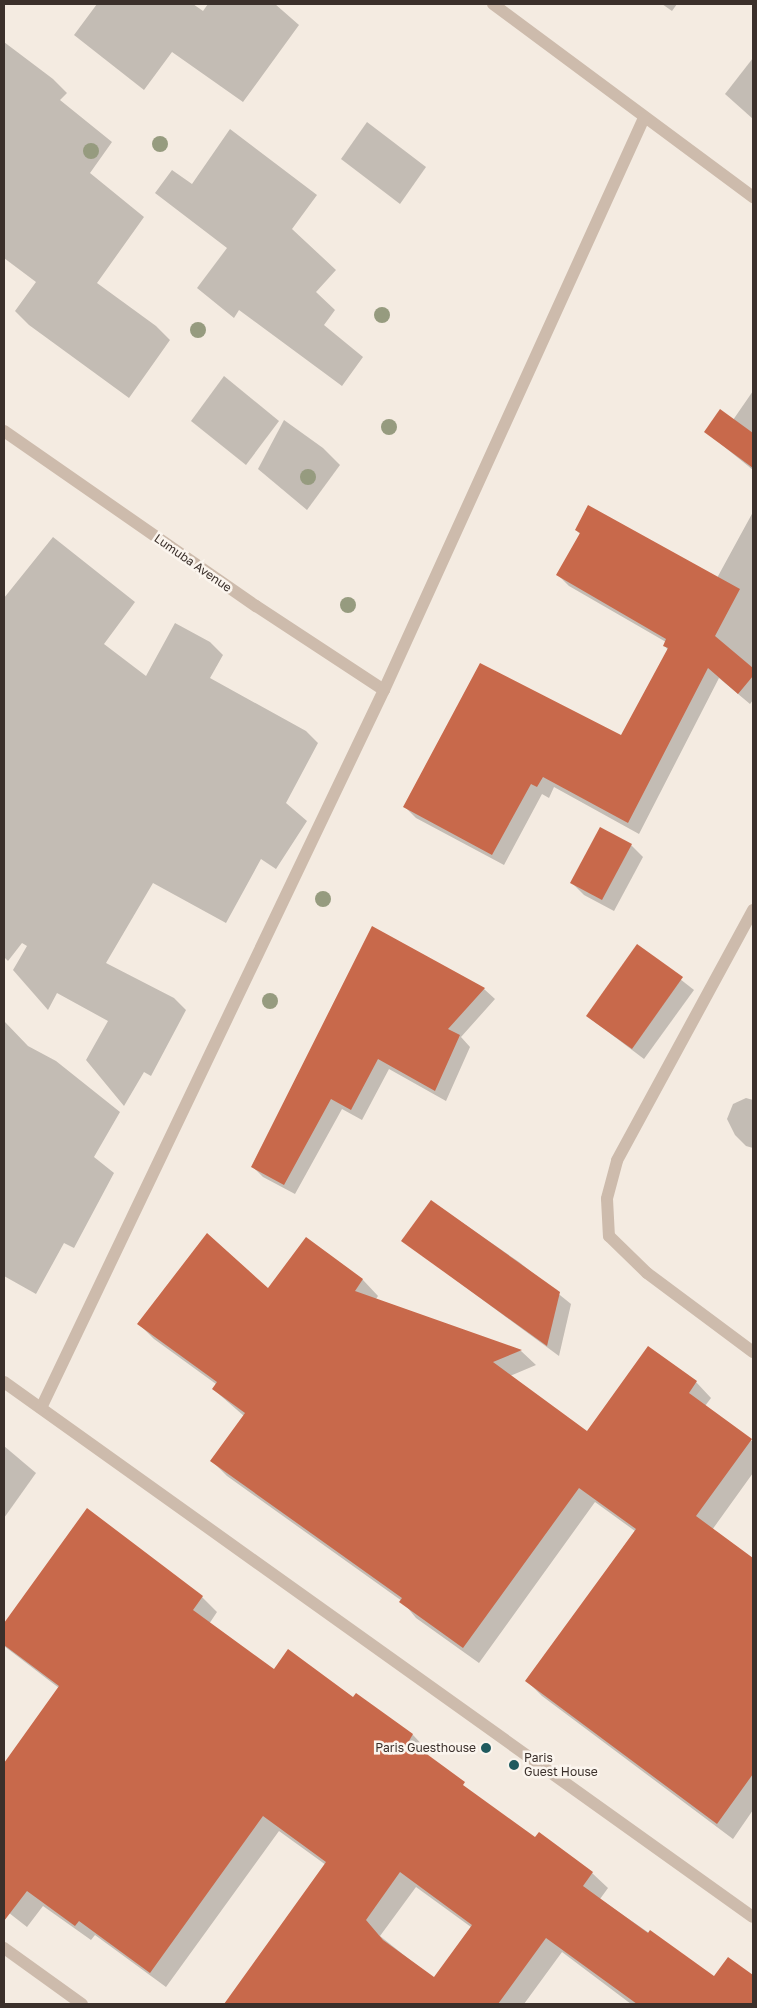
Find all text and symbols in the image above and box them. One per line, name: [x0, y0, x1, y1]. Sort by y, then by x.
street label: Lumuba Avenue: [151, 531, 235, 595]
place label: Paris Guesthouse: [375, 1741, 476, 1755]
marker: Paris Guesthouse: [480, 1742, 492, 1754]
place label: Paris Guest House: [524, 1751, 598, 1779]
marker: Paris Guest House: [508, 1759, 520, 1771]

